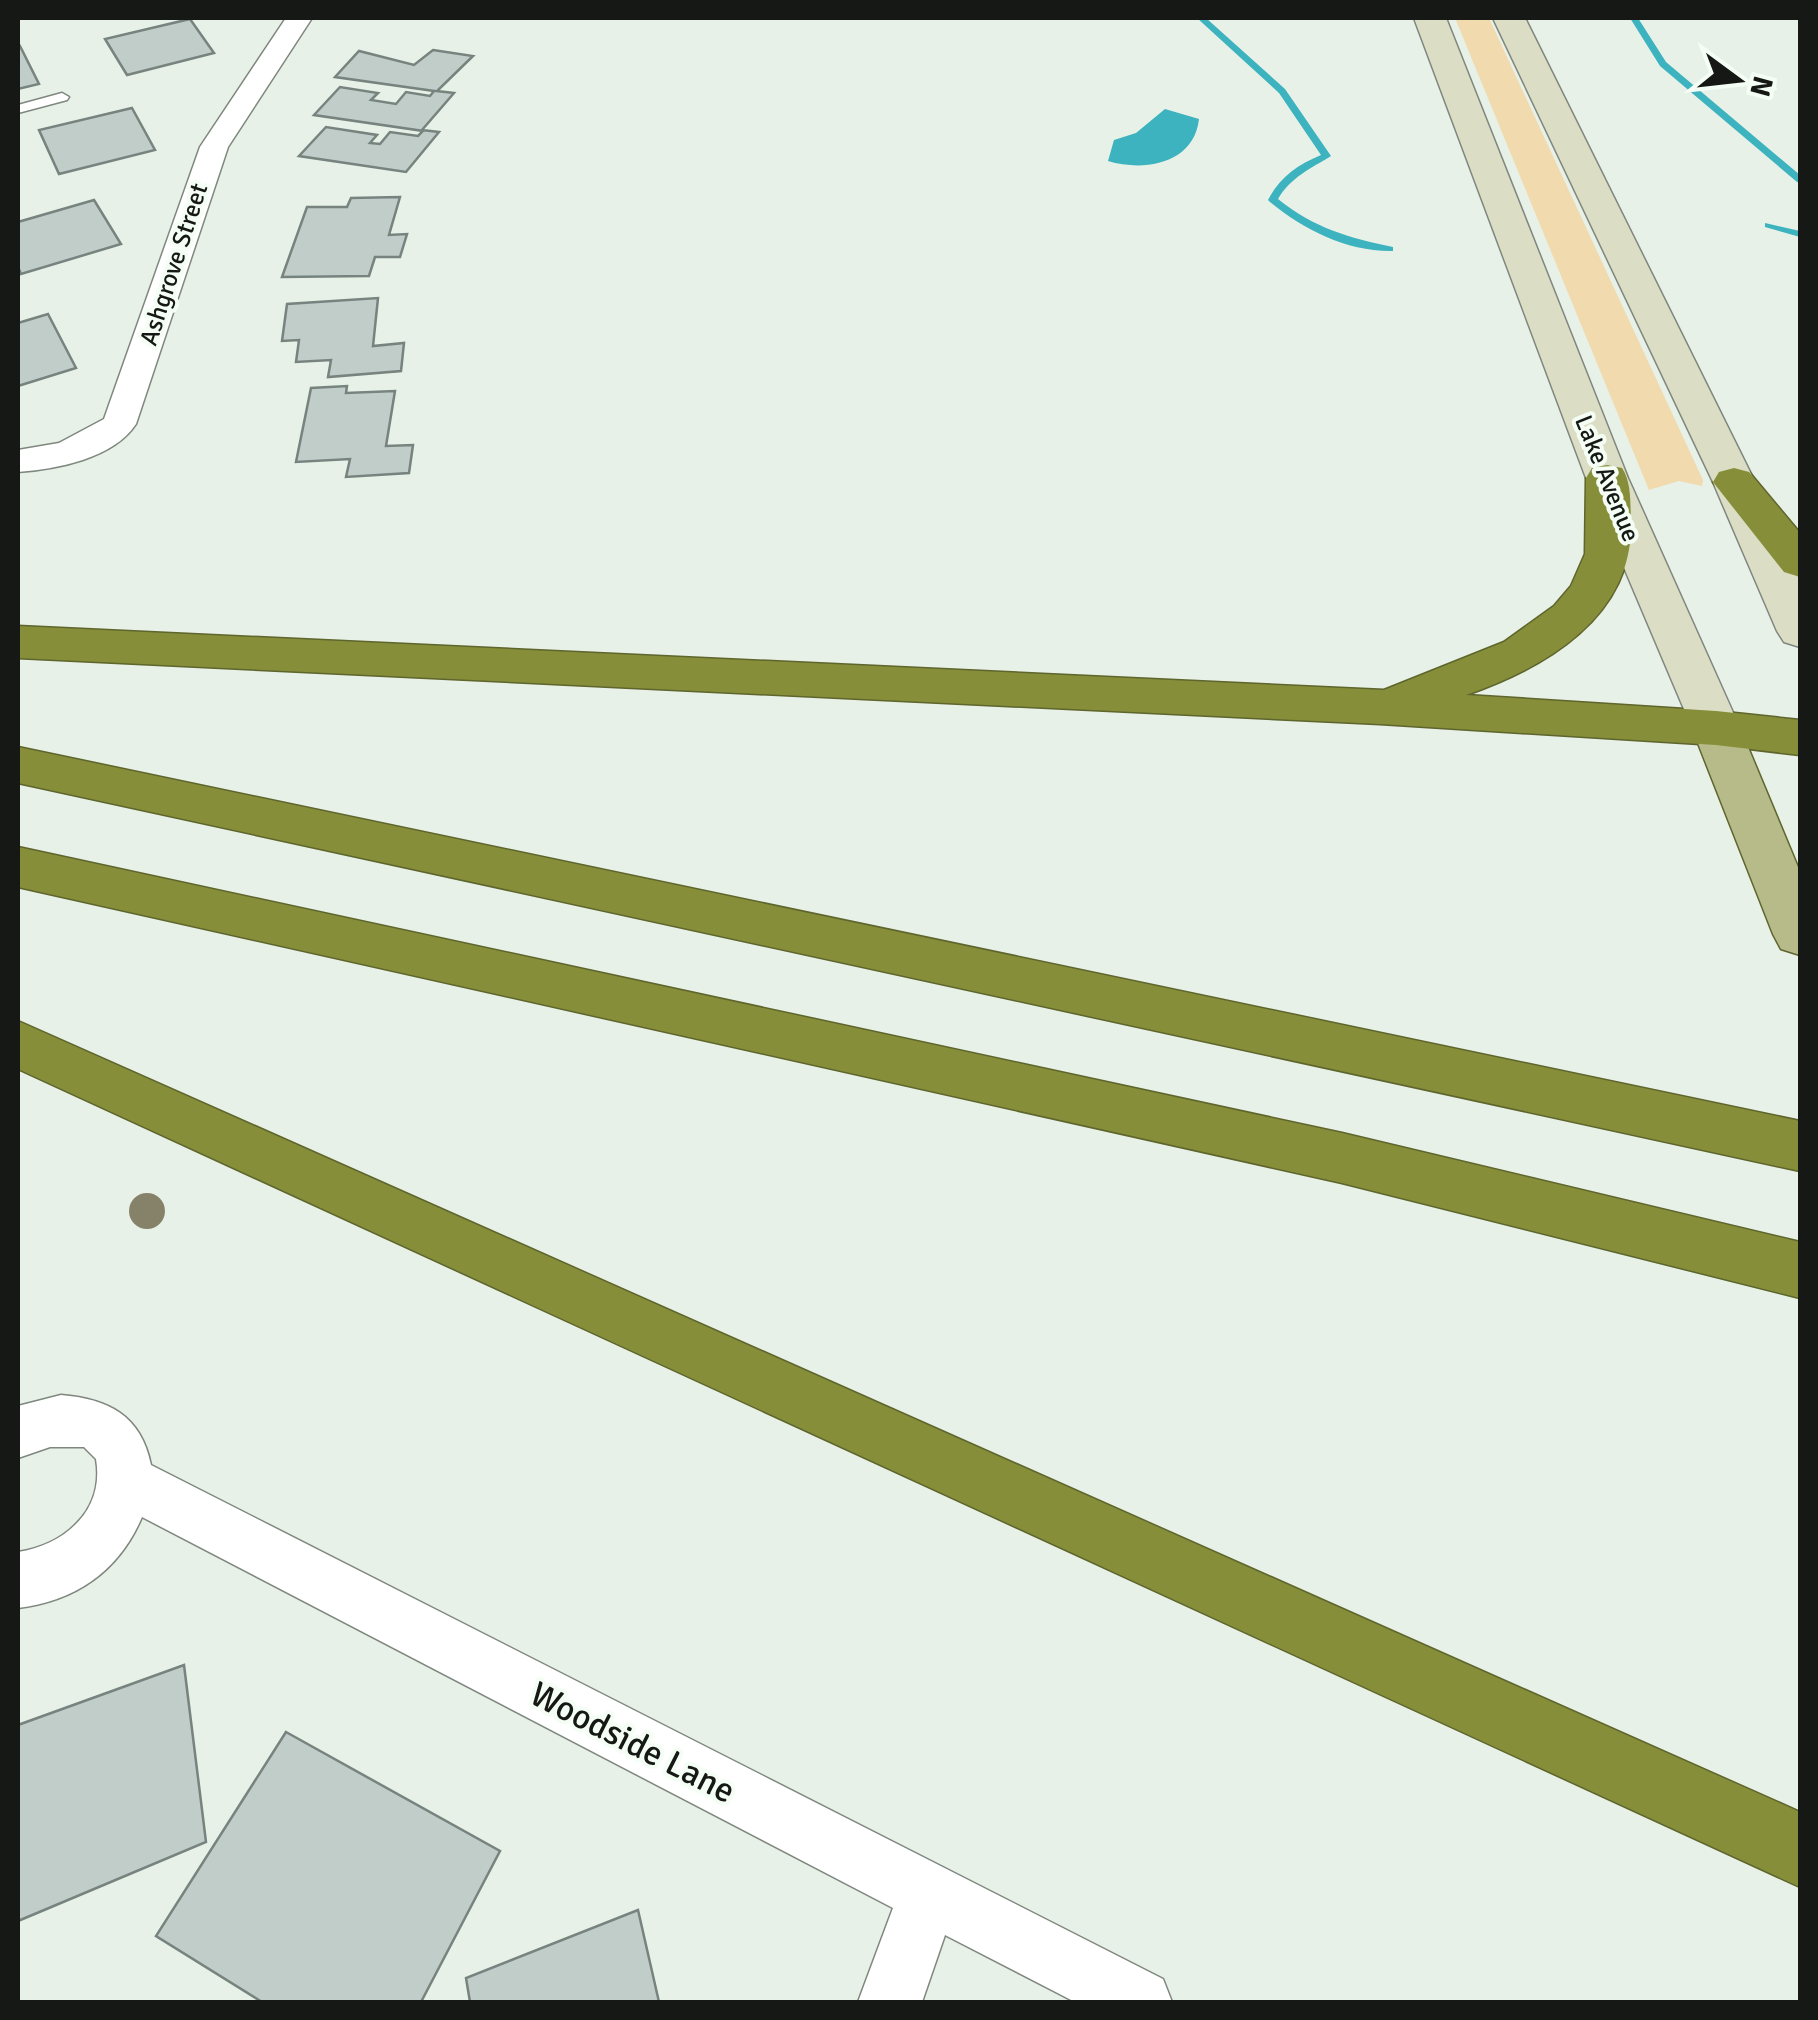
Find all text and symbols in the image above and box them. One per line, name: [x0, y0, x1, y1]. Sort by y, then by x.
north arrow: [1688, 30, 1788, 130]
text: N: [1742, 72, 1780, 100]
street label: Ashgrove Street: [133, 179, 214, 349]
street label: Lake Avenue: [1568, 410, 1647, 546]
street label: Woodside Lane: [523, 1672, 742, 1813]

